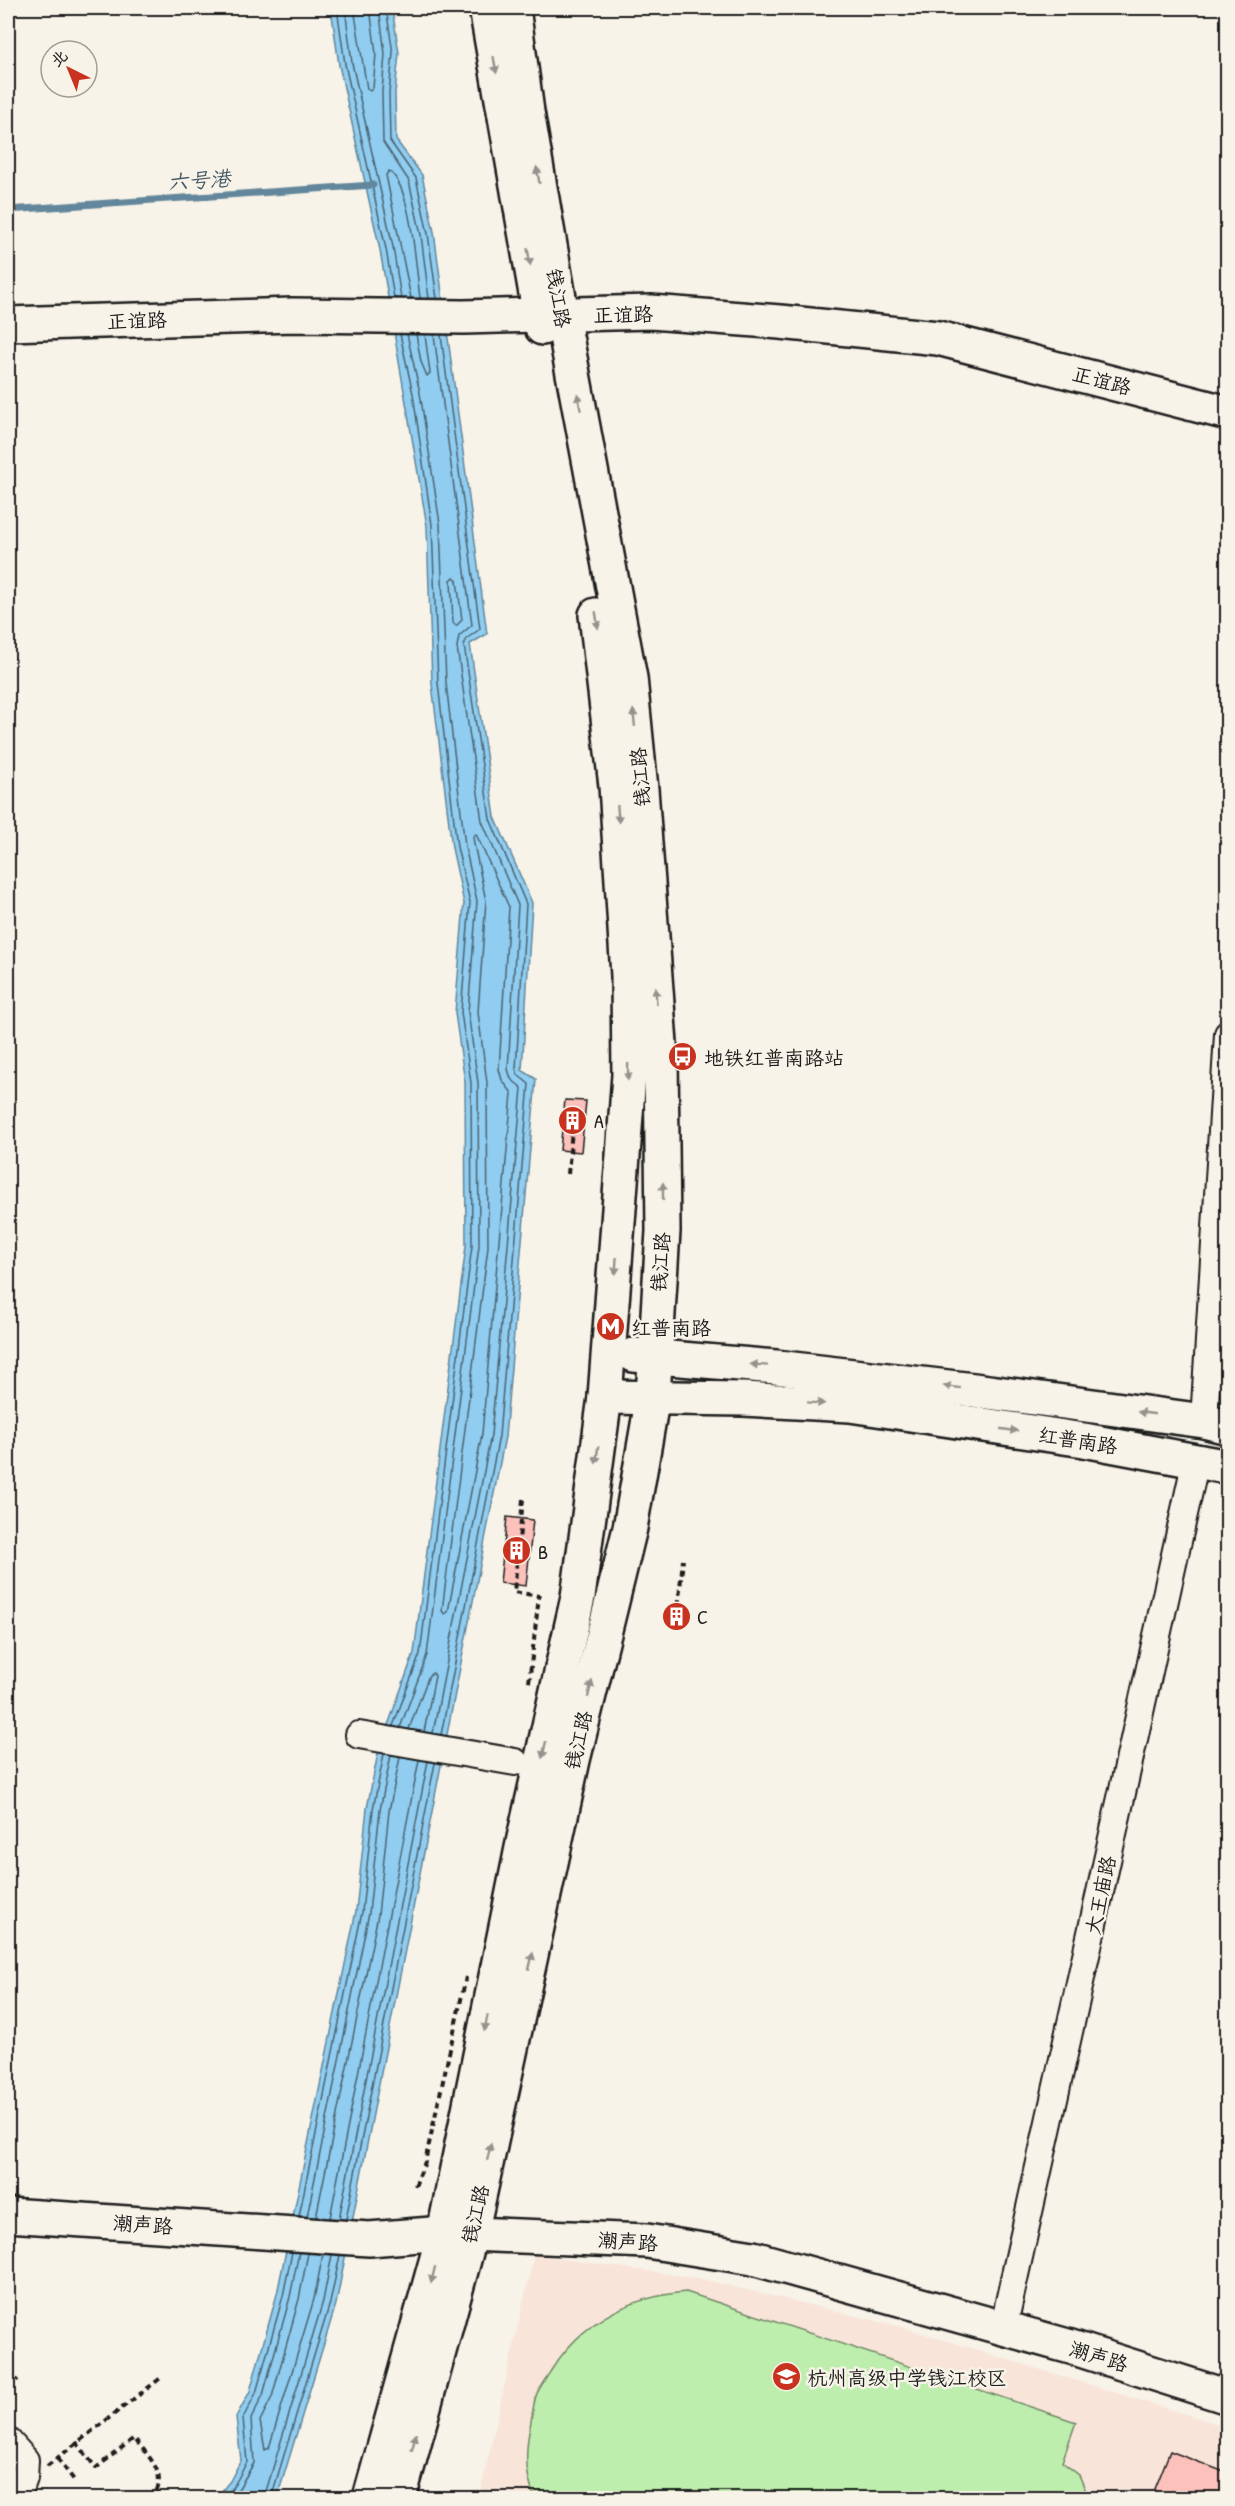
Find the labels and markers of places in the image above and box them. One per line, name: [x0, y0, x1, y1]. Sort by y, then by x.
bus stop icon: 地铁红普南路站: [667, 1041, 699, 1073]
place label: 地铁红普南路站: [704, 1044, 844, 1071]
building icon: A: [557, 1104, 589, 1136]
place label: A: [594, 1107, 604, 1134]
metro station icon: 红普南路: [594, 1311, 626, 1343]
place label: 红普南路: [631, 1314, 712, 1341]
building icon: B: [501, 1535, 533, 1567]
place label: B: [538, 1538, 548, 1565]
building icon: C: [660, 1600, 692, 1632]
place label: C: [697, 1603, 708, 1630]
school or university icon: 杭州高级中学钱江校区: [770, 2361, 802, 2393]
place label: 杭州高级中学钱江校区: [807, 2364, 1007, 2391]

